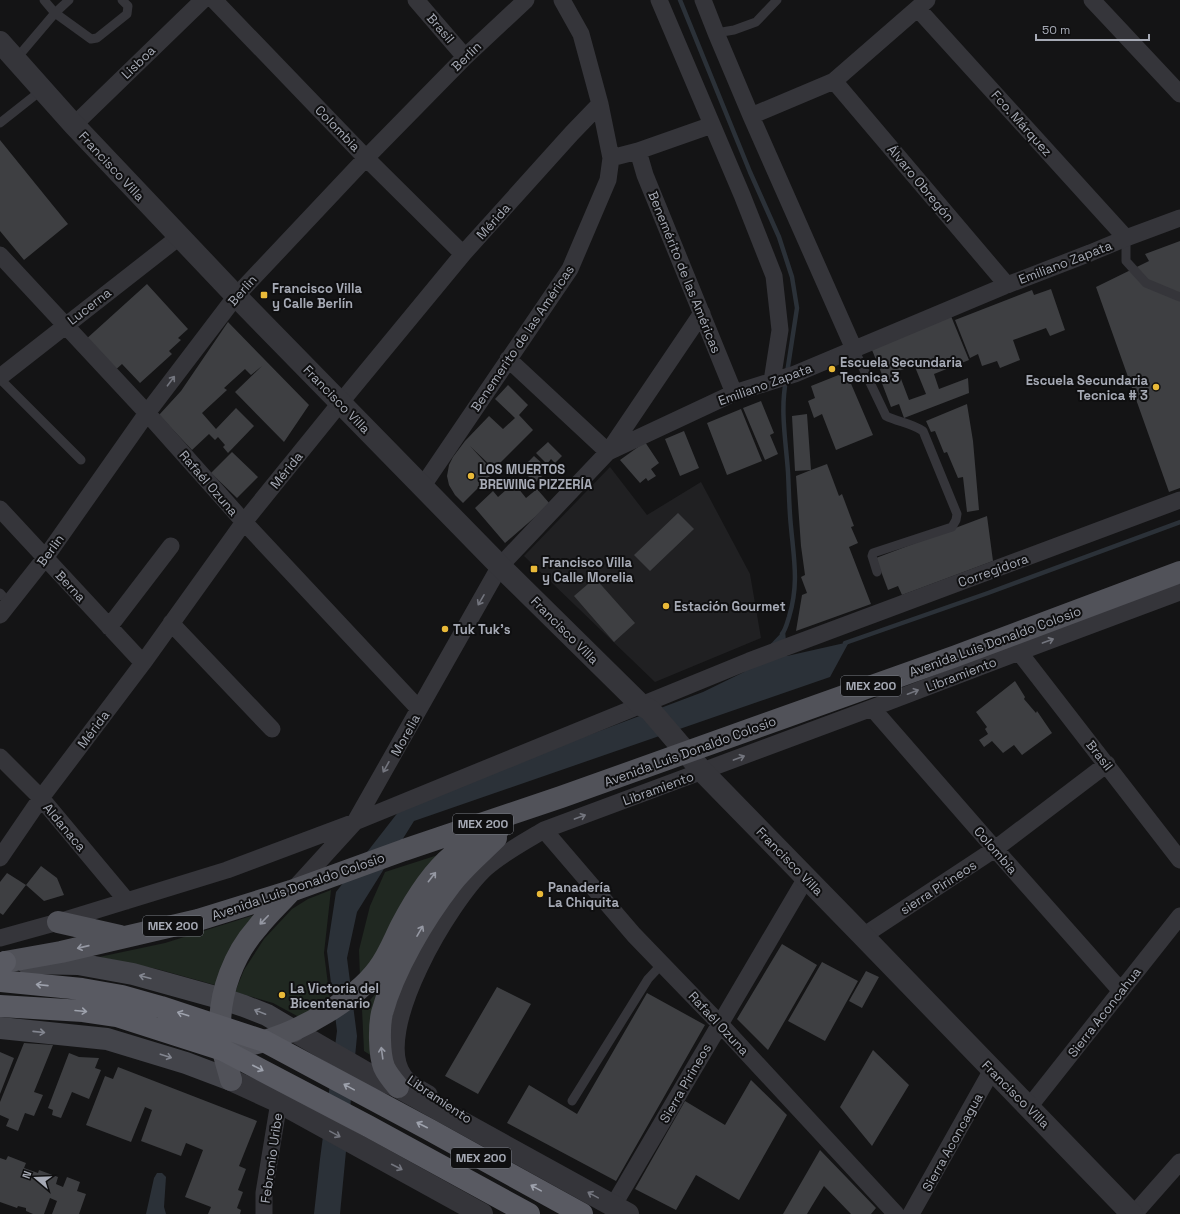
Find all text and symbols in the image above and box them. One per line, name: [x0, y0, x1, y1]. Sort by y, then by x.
street label: Brasil: [423, 10, 458, 47]
scale bar: [1036, 16, 1149, 42]
text: 50 m: [1042, 22, 1070, 38]
street label: Berlin: [448, 38, 485, 75]
street label: Lisboa: [118, 42, 159, 83]
street label: Fco. Márquez: [988, 87, 1056, 160]
street label: Colombia: [311, 102, 364, 155]
street label: Francisco Villa: [75, 128, 149, 205]
street label: Álvaro Obregón: [883, 141, 958, 225]
street label: Benemérito de las Américas: [644, 189, 725, 356]
street label: Mérida: [473, 199, 514, 243]
street label: Emiliano Zapata: [1016, 237, 1115, 288]
street label: Benemerito de las Américas: [467, 262, 578, 415]
street label: Berlin: [224, 271, 260, 309]
place label: Francisco Villa y Calle Berlín: [272, 280, 362, 312]
street label: Lucerna: [64, 284, 115, 329]
marker: Francisco Villa y Calle Berlín: [259, 290, 269, 300]
place label: Escuela Secundaria Tecnica 3: [840, 354, 963, 386]
street label: Emiliano Zapata: [716, 359, 815, 409]
street label: Francisco Villa: [300, 361, 374, 438]
marker: Escuela Secundaria Tecnica 3: [827, 364, 837, 374]
place label: Escuela Secundaria Tecnica # 3: [1026, 372, 1148, 404]
one-way arrow: [167, 376, 175, 387]
marker: Escuela Secundaria Tecnica # 3: [1151, 382, 1161, 392]
street label: Rafaél Ozuna: [176, 447, 242, 520]
street label: Mérida: [266, 448, 307, 492]
place label: LOS MUERTOS BREWING PIZZERÍA: [479, 461, 593, 493]
marker: LOS MUERTOS BREWING PIZZERÍA: [466, 471, 476, 481]
street label: Berlin: [33, 531, 68, 570]
street label: Corregidora: [956, 550, 1031, 591]
place label: Francisco Villa y Calle Morelia: [542, 554, 634, 586]
marker: Francisco Villa y Calle Morelia: [529, 564, 539, 574]
street label: Berna: [52, 567, 90, 606]
street label: Francisco Villa: [527, 593, 602, 668]
one-way arrow: [477, 594, 485, 606]
place label: Estación Gourmet: [674, 598, 786, 615]
marker: Estación Gourmet: [661, 601, 671, 611]
street label: Avenida Luis Donaldo Colosio: [907, 602, 1084, 681]
place label: Tuk Tuk's: [453, 621, 511, 638]
marker: Tuk Tuk's: [440, 624, 450, 634]
one-way arrow: [1041, 636, 1053, 644]
street label: Libramiento: [923, 653, 999, 696]
road number: MEX 200: [841, 676, 901, 696]
one-way arrow: [907, 688, 919, 696]
street label: Mérida: [74, 707, 113, 752]
street label: Morelia: [387, 711, 424, 759]
street label: Avenida Luis Donaldo Colosio: [602, 712, 779, 791]
street label: Brasil: [1082, 737, 1117, 774]
one-way arrow: [733, 753, 745, 761]
one-way arrow: [382, 761, 390, 773]
street label: Libramiento: [620, 768, 696, 809]
street label: Aldanaca: [40, 800, 90, 855]
one-way arrow: [574, 812, 586, 820]
road number: MEX 200: [453, 814, 513, 834]
street label: Francisco Villa: [753, 823, 827, 900]
street label: Colombia: [970, 823, 1021, 878]
street label: Avenida Luis Donaldo Colosio: [209, 849, 387, 924]
street label: sierra Pirineos: [897, 856, 980, 918]
one-way arrow: [428, 872, 437, 883]
place label: Panadería La Chiquita: [548, 879, 619, 911]
marker: Panadería La Chiquita: [535, 889, 545, 899]
one-way arrow: [259, 915, 269, 925]
road number: MEX 200: [143, 916, 203, 936]
one-way arrow: [416, 926, 424, 938]
one-way arrow: [77, 944, 90, 951]
street label: Sierra Aconcahua: [1064, 963, 1145, 1061]
one-way arrow: [138, 973, 151, 981]
place label: La Victoria del Bicentenario: [290, 980, 379, 1012]
one-way arrow: [36, 981, 49, 989]
street label: Rafaél Ozuna: [685, 988, 753, 1059]
marker: La Victoria del Bicentenario: [277, 990, 287, 1000]
one-way arrow: [74, 1007, 87, 1015]
one-way arrow: [254, 1008, 266, 1016]
one-way arrow: [177, 1010, 190, 1017]
one-way arrow: [32, 1028, 45, 1036]
street label: Sierra Pirineos: [656, 1040, 715, 1126]
one-way arrow: [378, 1047, 386, 1060]
one-way arrow: [159, 1053, 172, 1060]
street label: Francisco Villa: [978, 1057, 1053, 1132]
one-way arrow: [251, 1065, 263, 1072]
street label: Libramiento: [404, 1072, 475, 1127]
one-way arrow: [343, 1082, 355, 1090]
street label: Sierra Aconcagua: [918, 1090, 987, 1194]
street label: Febronio Uribe: [257, 1112, 286, 1204]
one-way arrow: [416, 1121, 428, 1129]
one-way arrow: [329, 1130, 341, 1138]
road number: MEX 200: [451, 1148, 511, 1168]
north arrow: [16, 1158, 56, 1198]
one-way arrow: [390, 1163, 402, 1171]
text: N: [19, 1169, 34, 1181]
one-way arrow: [530, 1184, 542, 1192]
one-way arrow: [588, 1191, 600, 1199]

